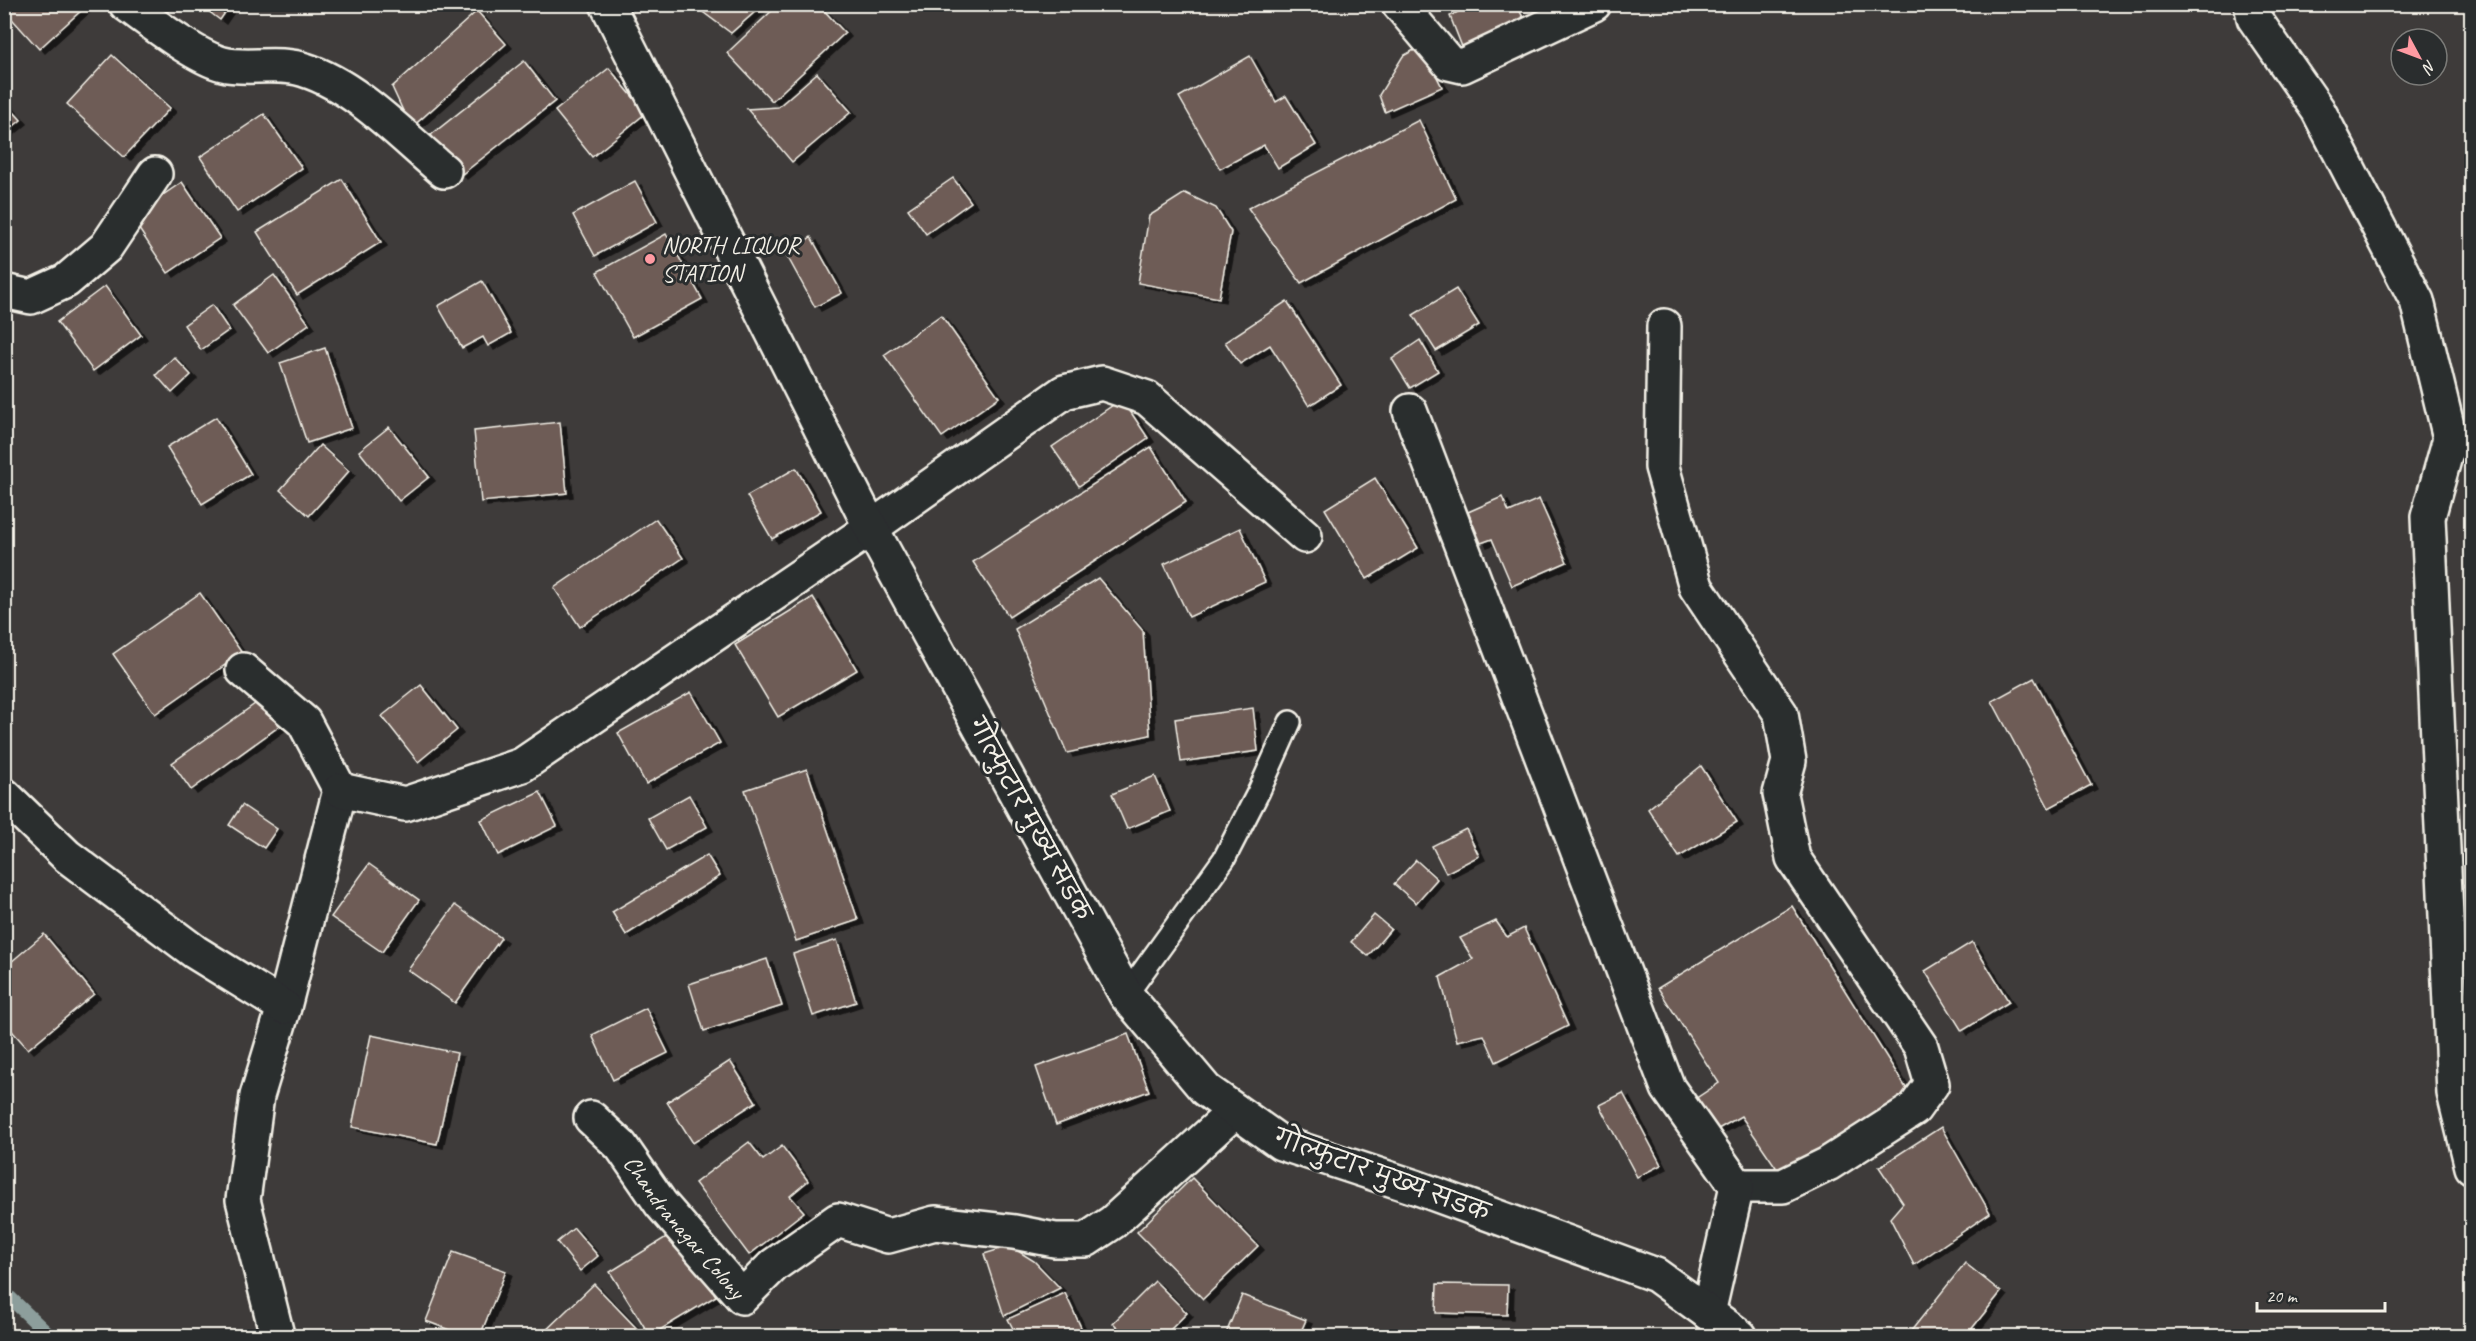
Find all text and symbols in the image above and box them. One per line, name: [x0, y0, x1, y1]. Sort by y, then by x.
north arrow: [2389, 27, 2449, 87]
text: N: [2417, 56, 2440, 79]
place label: NORTH LIQUOR STATION: [662, 230, 803, 288]
marker: NORTH LIQUOR STATION: [643, 252, 657, 266]
street label: गोल्फुटार मुख्य सडक: [959, 709, 1101, 927]
street label: गोल्फुटार मुख्य सडक: [1268, 1119, 1496, 1230]
street label: Chandranagar Colony: [617, 1149, 753, 1306]
scale bar: [2257, 1275, 2384, 1313]
text: 20 m: [2266, 1285, 2299, 1307]

